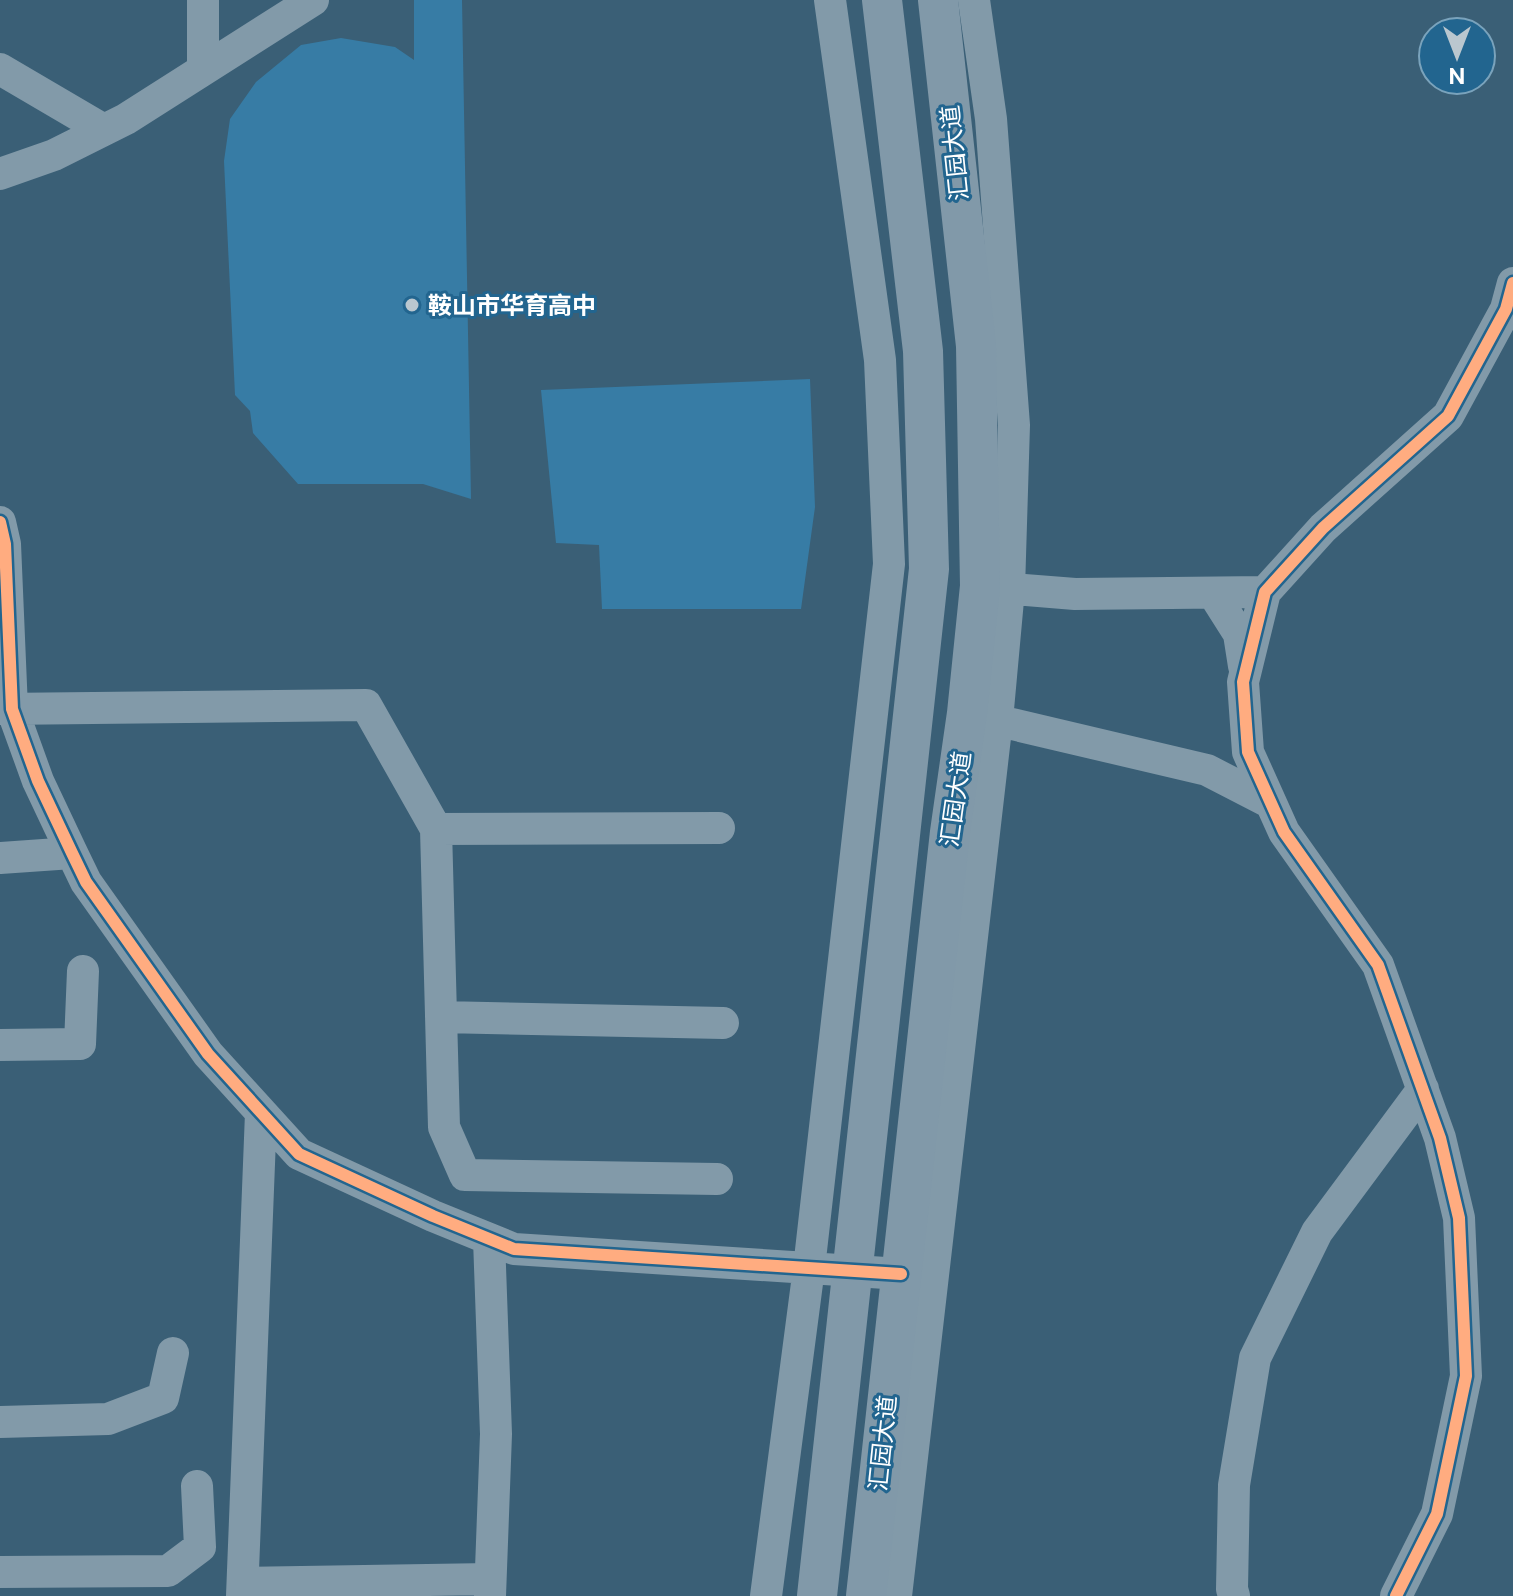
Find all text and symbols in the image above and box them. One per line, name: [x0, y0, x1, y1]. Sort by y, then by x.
north arrow: [1417, 16, 1497, 96]
text: N: [1448, 63, 1466, 89]
street label: 汇园大道: [935, 104, 973, 202]
place label: 鞍山市华育高中: [428, 291, 596, 319]
marker: 鞍山市华育高中: [403, 296, 421, 314]
street label: 汇园大道: [934, 750, 976, 848]
street label: 汇园大道: [863, 1394, 901, 1492]

